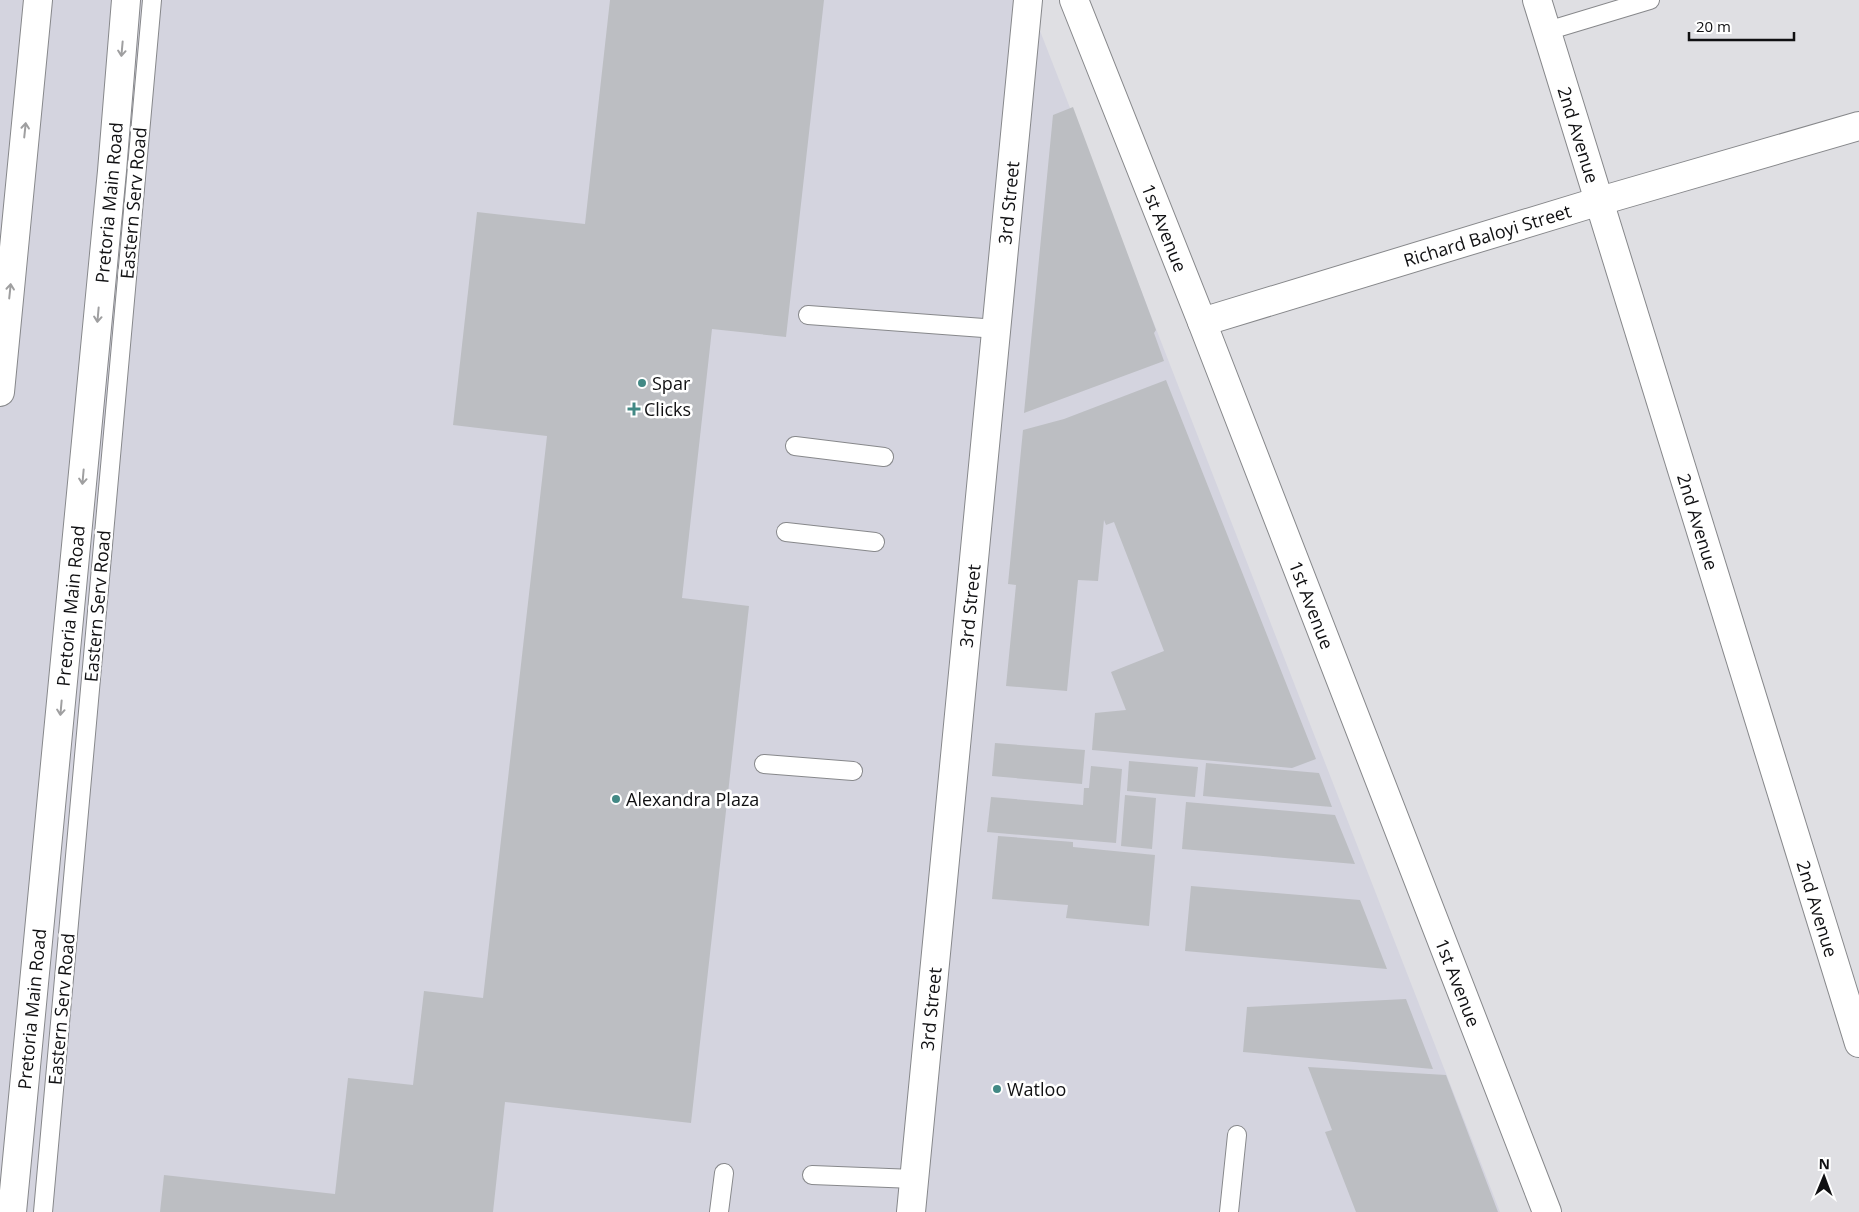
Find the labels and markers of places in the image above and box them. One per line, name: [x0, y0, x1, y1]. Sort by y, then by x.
place label: Spar: [652, 371, 691, 395]
marker: Spar: [636, 377, 648, 389]
place label: Clicks: [644, 397, 691, 421]
marker: Clicks: [628, 403, 640, 415]
place label: Alexandra Plaza: [626, 787, 759, 811]
marker: Alexandra Plaza: [610, 793, 622, 805]
place label: Watloo: [1007, 1077, 1066, 1101]
marker: Watloo: [991, 1083, 1003, 1095]

